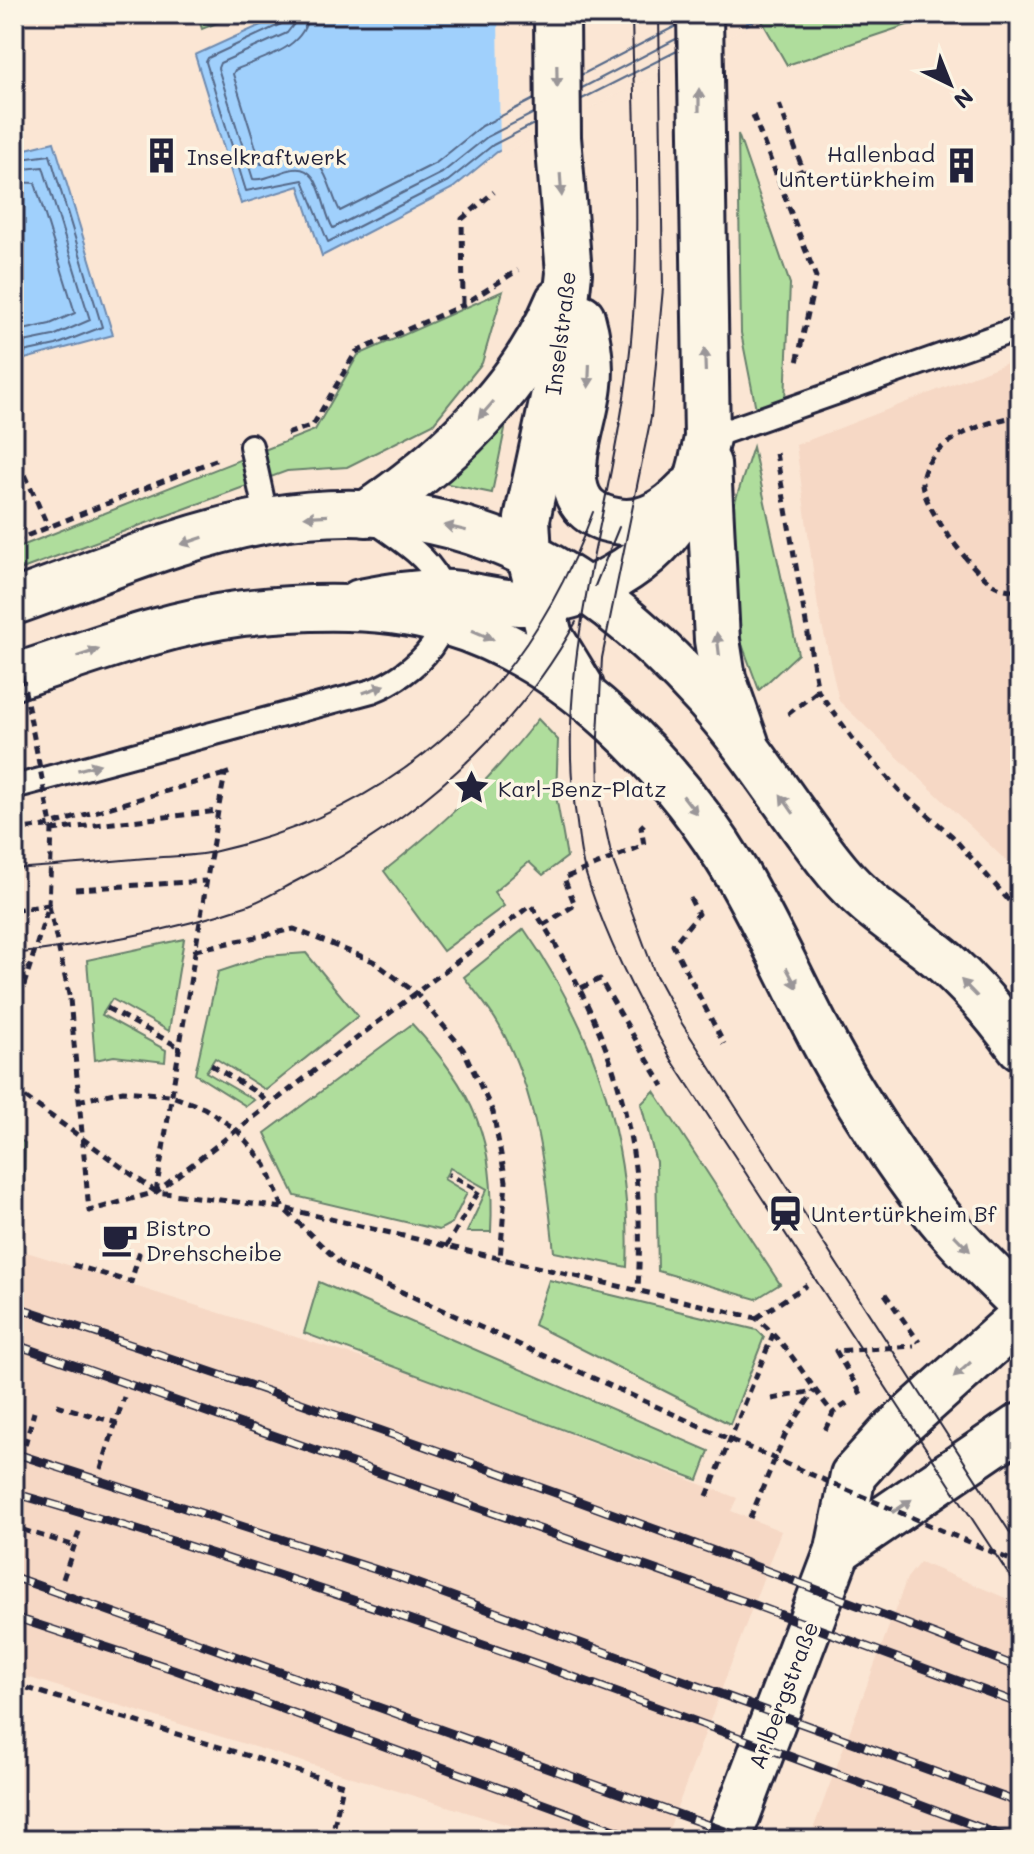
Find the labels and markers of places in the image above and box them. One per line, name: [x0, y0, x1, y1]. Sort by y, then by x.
building icon: Inselkraftwerk: [142, 137, 180, 175]
place label: Hallenbad Untertürkheim: [779, 139, 935, 193]
place label: Inselkraftwerk: [187, 142, 347, 171]
building icon: Hallenbad Untertürkheim: [942, 147, 980, 185]
place icon: Karl-Benz-Platz: [453, 769, 491, 807]
place label: Karl-Benz-Platz: [498, 774, 666, 803]
station icon: Untertürkheim Bf: [766, 1194, 804, 1232]
place label: Untertürkheim Bf: [811, 1199, 997, 1228]
place label: Bistro Drehscheibe: [146, 1213, 282, 1267]
cafe icon: Bistro Drehscheibe: [101, 1221, 139, 1259]

